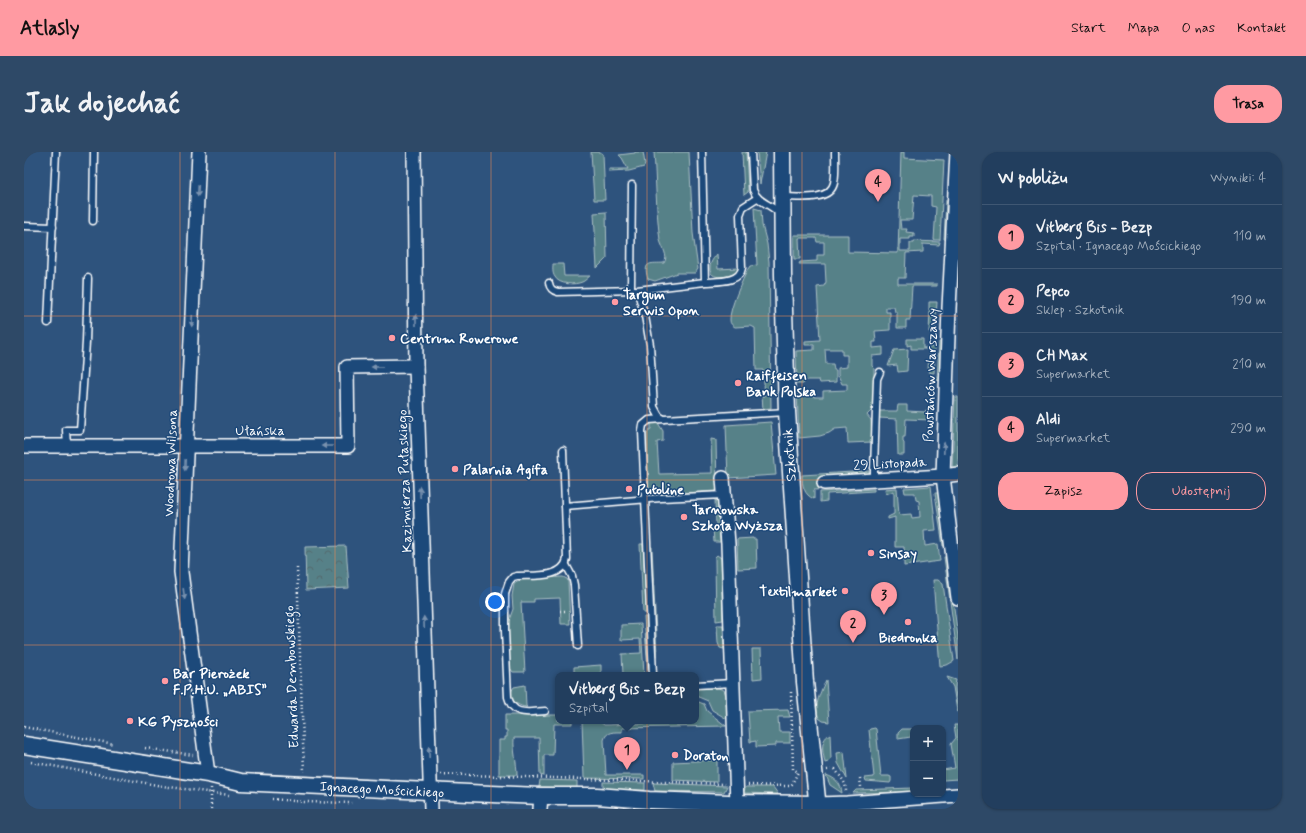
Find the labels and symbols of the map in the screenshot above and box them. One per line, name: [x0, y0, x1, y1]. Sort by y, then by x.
pin: 4: [865, 169, 891, 202]
one-way arrow: [194, 185, 201, 197]
place label: Targum Serwis Opon: [623, 286, 700, 320]
marker: Targum Serwis Opon: [610, 297, 620, 307]
street label: Powstańców Warszawy: [920, 308, 942, 442]
one-way arrow: [412, 314, 419, 326]
one-way arrow: [188, 315, 195, 327]
place label: Centrum Rowerowe: [400, 330, 518, 348]
marker: Centrum Rowerowe: [387, 333, 397, 343]
one-way arrow: [370, 364, 383, 370]
place label: Raiffeisen Bank Polska: [746, 367, 816, 401]
marker: Raiffeisen Bank Polska: [733, 378, 743, 388]
street label: Woodrowa Wilsona: [160, 409, 182, 517]
street label: Kazimierza Pułaskiego: [394, 409, 417, 553]
street label: Ułańska: [235, 422, 285, 440]
street label: Szkotnik: [779, 428, 801, 482]
one-way arrow: [940, 442, 947, 454]
one-way arrow: [320, 443, 333, 449]
street label: 29 Listopada: [853, 453, 928, 475]
one-way arrow: [182, 459, 189, 471]
place label: Palarnia Agifa: [463, 461, 548, 480]
marker: Palarnia Agifa: [450, 464, 460, 474]
place label: Putoline: [637, 481, 684, 499]
marker: Putoline: [624, 484, 634, 494]
one-way arrow: [417, 485, 423, 498]
place label: Tarnowska Szkoła Wyższa: [692, 501, 783, 535]
marker: Tarnowska Szkoła Wyższa: [679, 512, 689, 522]
place label: Sinsay: [879, 545, 917, 563]
marker: Sinsay: [866, 548, 876, 558]
pin: 3: [871, 582, 897, 615]
place label: Textilmarket: [759, 583, 838, 601]
marker: Textilmarket: [840, 586, 850, 596]
one-way arrow: [181, 588, 187, 600]
your location: [485, 592, 505, 612]
street label: Edwarda Dembowskiego: [280, 605, 305, 749]
pin: 2: [840, 610, 866, 643]
one-way arrow: [421, 615, 427, 628]
marker: Biedronka: [903, 617, 913, 627]
place label: Biedronka: [879, 629, 937, 647]
place label: Bar Pierożek F.P.H.U. „ABIS”: [173, 665, 267, 699]
marker: Bar Pierożek F.P.H.U. „ABIS”: [160, 676, 170, 686]
place label: KG Pyszności: [138, 713, 218, 731]
marker: KG Pyszności: [125, 716, 135, 726]
pin: 1: [614, 737, 640, 770]
one-way arrow: [425, 746, 432, 758]
place label: Doraton: [683, 747, 729, 765]
marker: Doraton: [670, 750, 680, 760]
street label: Ignacego Mościckiego: [319, 778, 445, 802]

